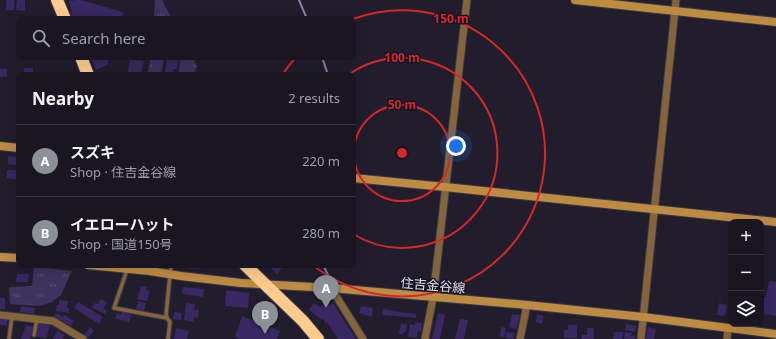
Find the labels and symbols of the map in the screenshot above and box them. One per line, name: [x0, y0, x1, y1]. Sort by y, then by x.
text: 150 m: [433, 10, 469, 27]
text: 100 m: [384, 49, 420, 66]
text: 50 m: [388, 96, 416, 113]
your location: [446, 136, 466, 156]
centre of rings: [395, 146, 409, 160]
street label: 住吉金谷線: [400, 273, 466, 297]
pin: A: [313, 275, 339, 308]
pin: B: [252, 301, 278, 334]

